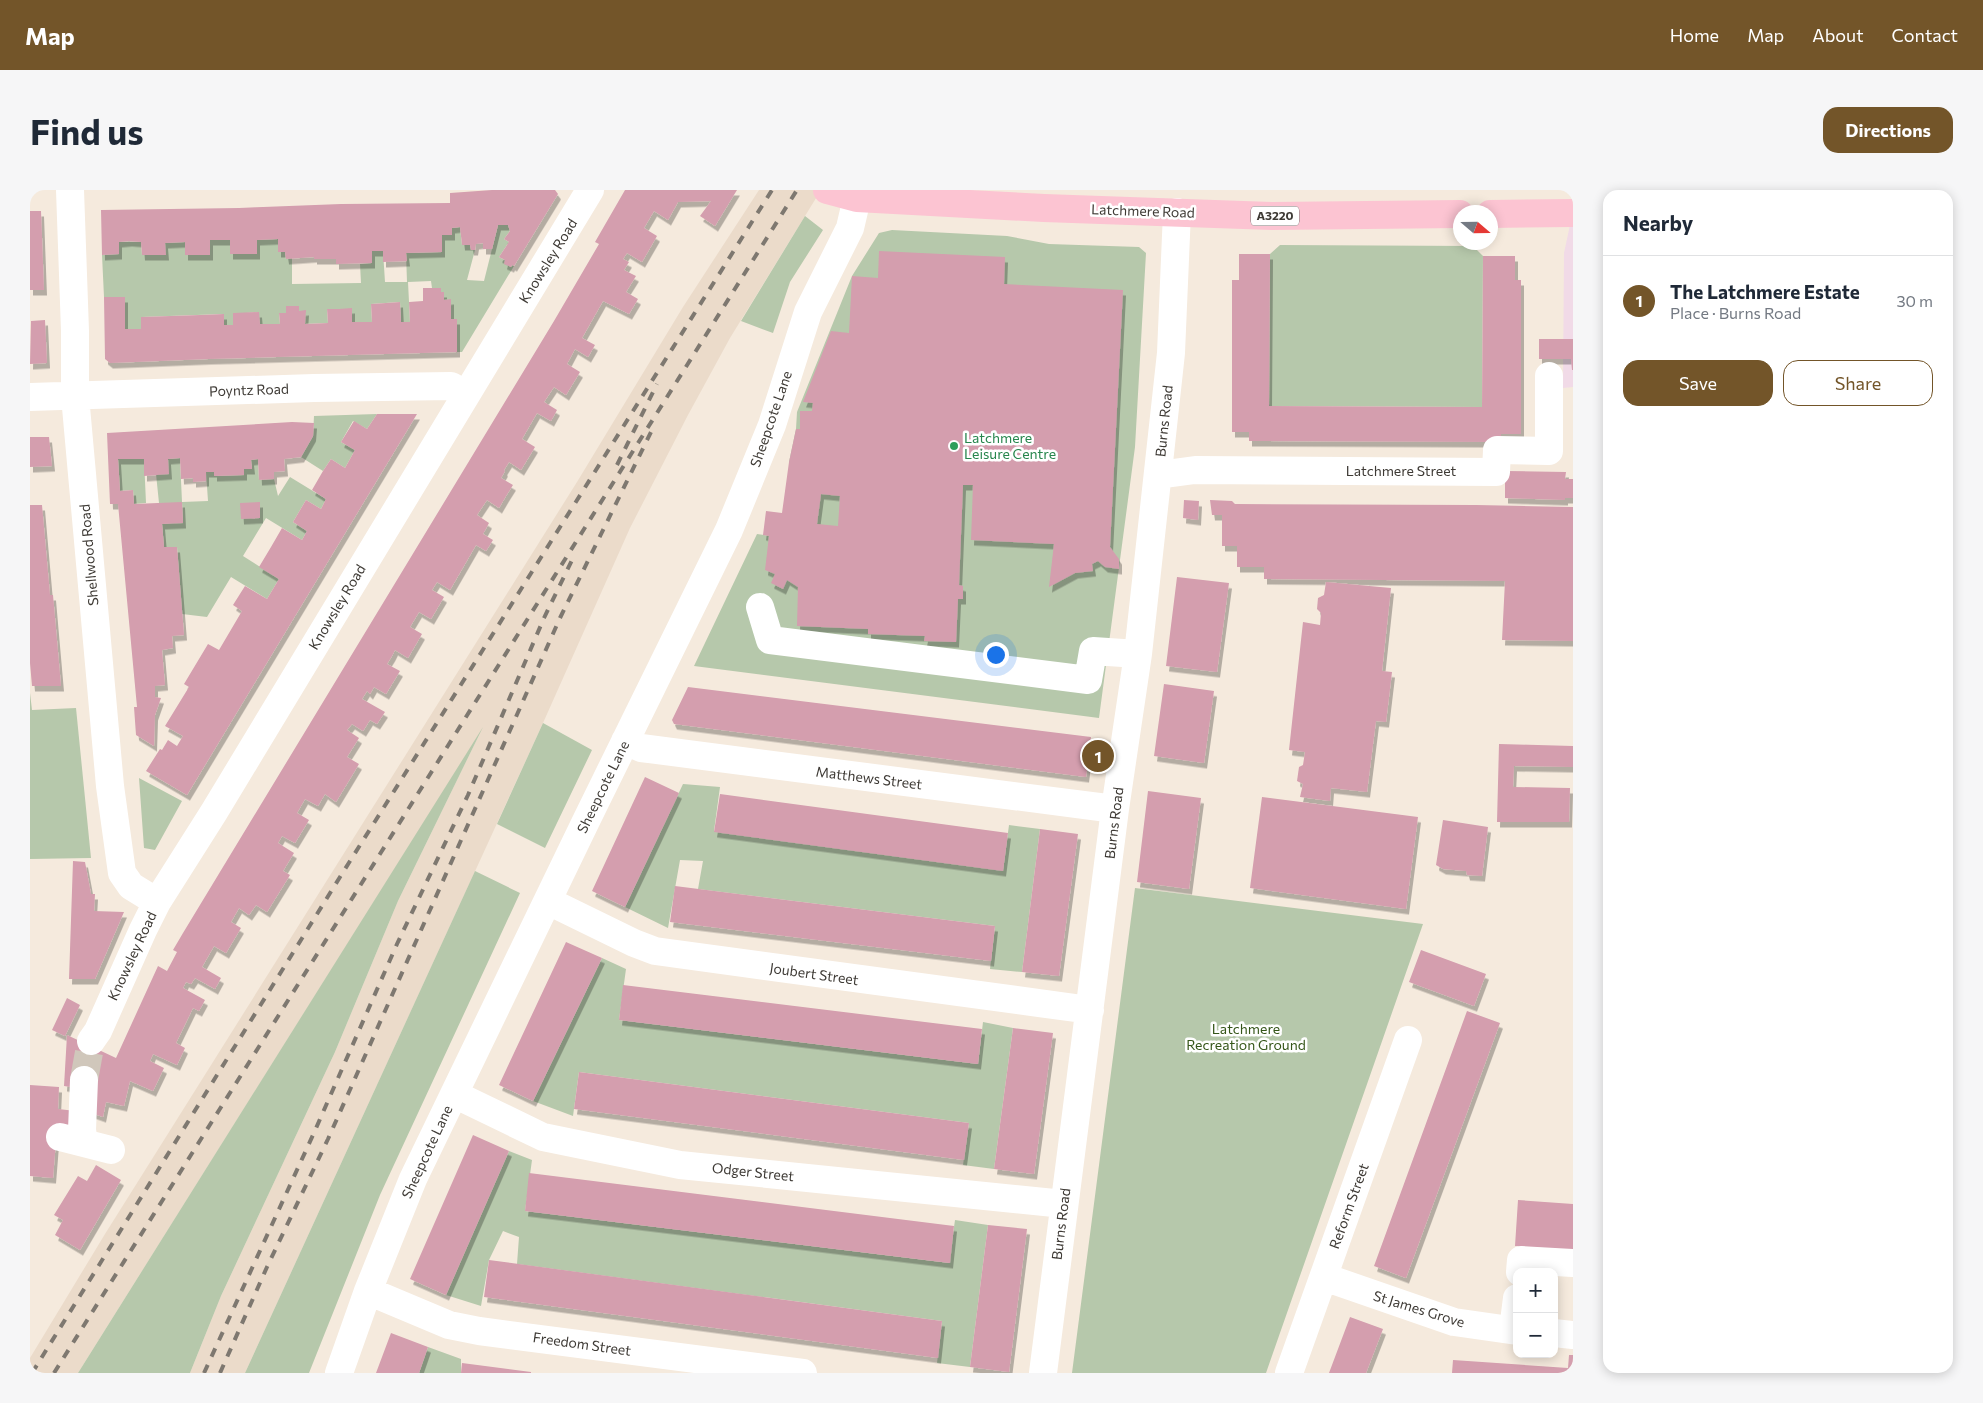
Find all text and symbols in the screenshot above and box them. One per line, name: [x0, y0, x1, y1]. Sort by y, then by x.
text: Map: [25, 21, 75, 50]
text: Home: [1670, 24, 1719, 46]
text: Map: [1747, 24, 1784, 46]
text: About: [1812, 24, 1864, 46]
text: Contact: [1892, 24, 1958, 46]
button: Directions: [1823, 107, 1953, 153]
text: Find us: [30, 109, 144, 152]
street label: Latchmere Road: [1091, 200, 1195, 221]
north arrow: [1453, 205, 1498, 250]
road number: A3220: [1251, 206, 1299, 226]
text: Nearby: [1623, 210, 1693, 235]
street label: Knowsley Road: [515, 215, 580, 306]
text: The Latchmere Estate: [1670, 280, 1860, 303]
text: 1: [1635, 291, 1643, 310]
text: 30 m: [1896, 291, 1933, 310]
text: Place · Burns Road: [1670, 303, 1801, 322]
button: Save: [1623, 360, 1773, 406]
button: Share: [1783, 360, 1933, 406]
street label: Sheepcote Lane: [746, 368, 795, 469]
street label: Poyntz Road: [209, 380, 289, 399]
street label: Burns Road: [1151, 384, 1176, 458]
place label: Latchmere Leisure Centre: [964, 429, 1056, 462]
marker: Latchmere Leisure Centre: [948, 440, 960, 452]
street label: Latchmere Street: [1346, 462, 1457, 479]
street label: Shellwood Road: [76, 504, 101, 607]
street label: Knowsley Road: [304, 561, 369, 652]
your location: [983, 642, 1009, 668]
pin: 1: [1082, 737, 1114, 775]
street label: Sheepcote Lane: [573, 738, 632, 836]
street label: Matthews Street: [815, 763, 923, 792]
street label: Burns Road: [1101, 786, 1126, 860]
street label: Knowsley Road: [103, 908, 160, 1003]
street label: Joubert Street: [769, 959, 860, 988]
park label: Latchmere Recreation Ground: [1186, 1020, 1306, 1053]
street label: Sheepcote Lane: [398, 1102, 456, 1201]
street label: Odger Street: [711, 1159, 795, 1184]
street label: Reform Street: [1325, 1160, 1372, 1251]
street label: Burns Road: [1048, 1187, 1073, 1261]
map controls: [1513, 1268, 1558, 1358]
button: +: [1513, 1268, 1558, 1313]
street label: St James Grove: [1371, 1287, 1467, 1330]
button: −: [1513, 1313, 1558, 1358]
street label: Freedom Street: [532, 1328, 632, 1359]

